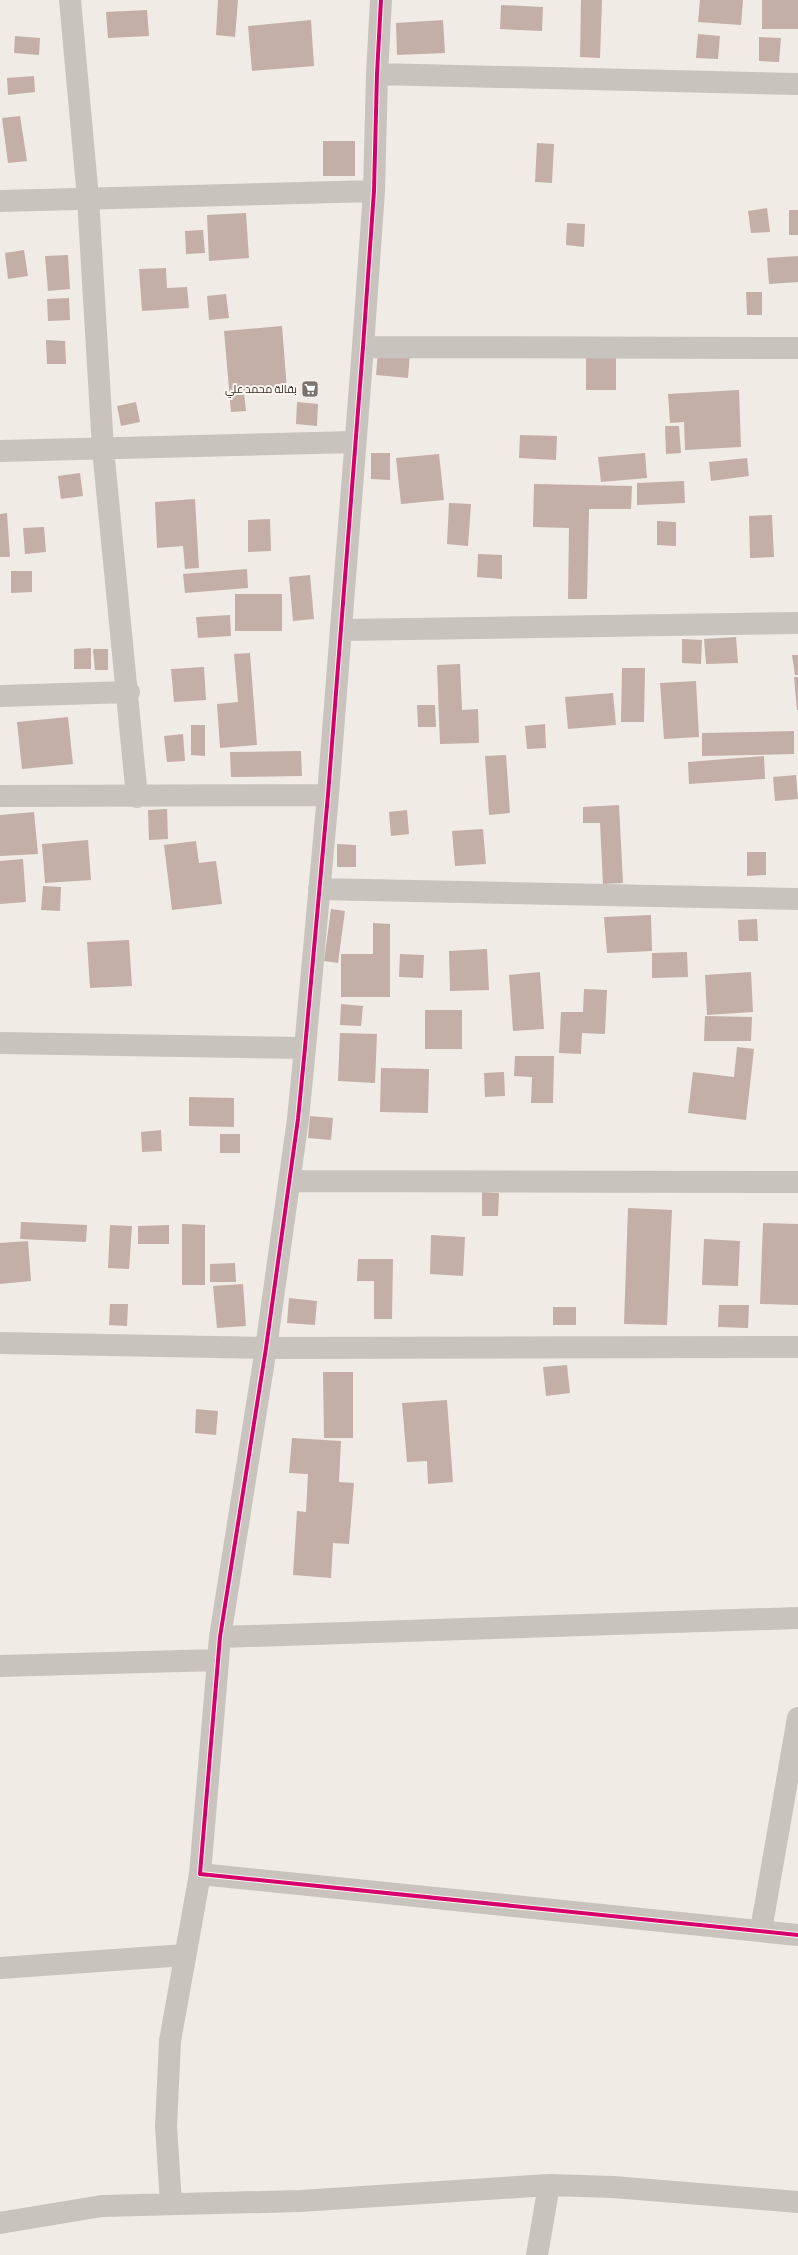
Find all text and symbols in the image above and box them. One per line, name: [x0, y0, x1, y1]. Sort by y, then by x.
supermarket icon: بقالة محمد علي: [300, 379, 320, 399]
place label: بقالة محمد علي: [225, 382, 297, 398]

